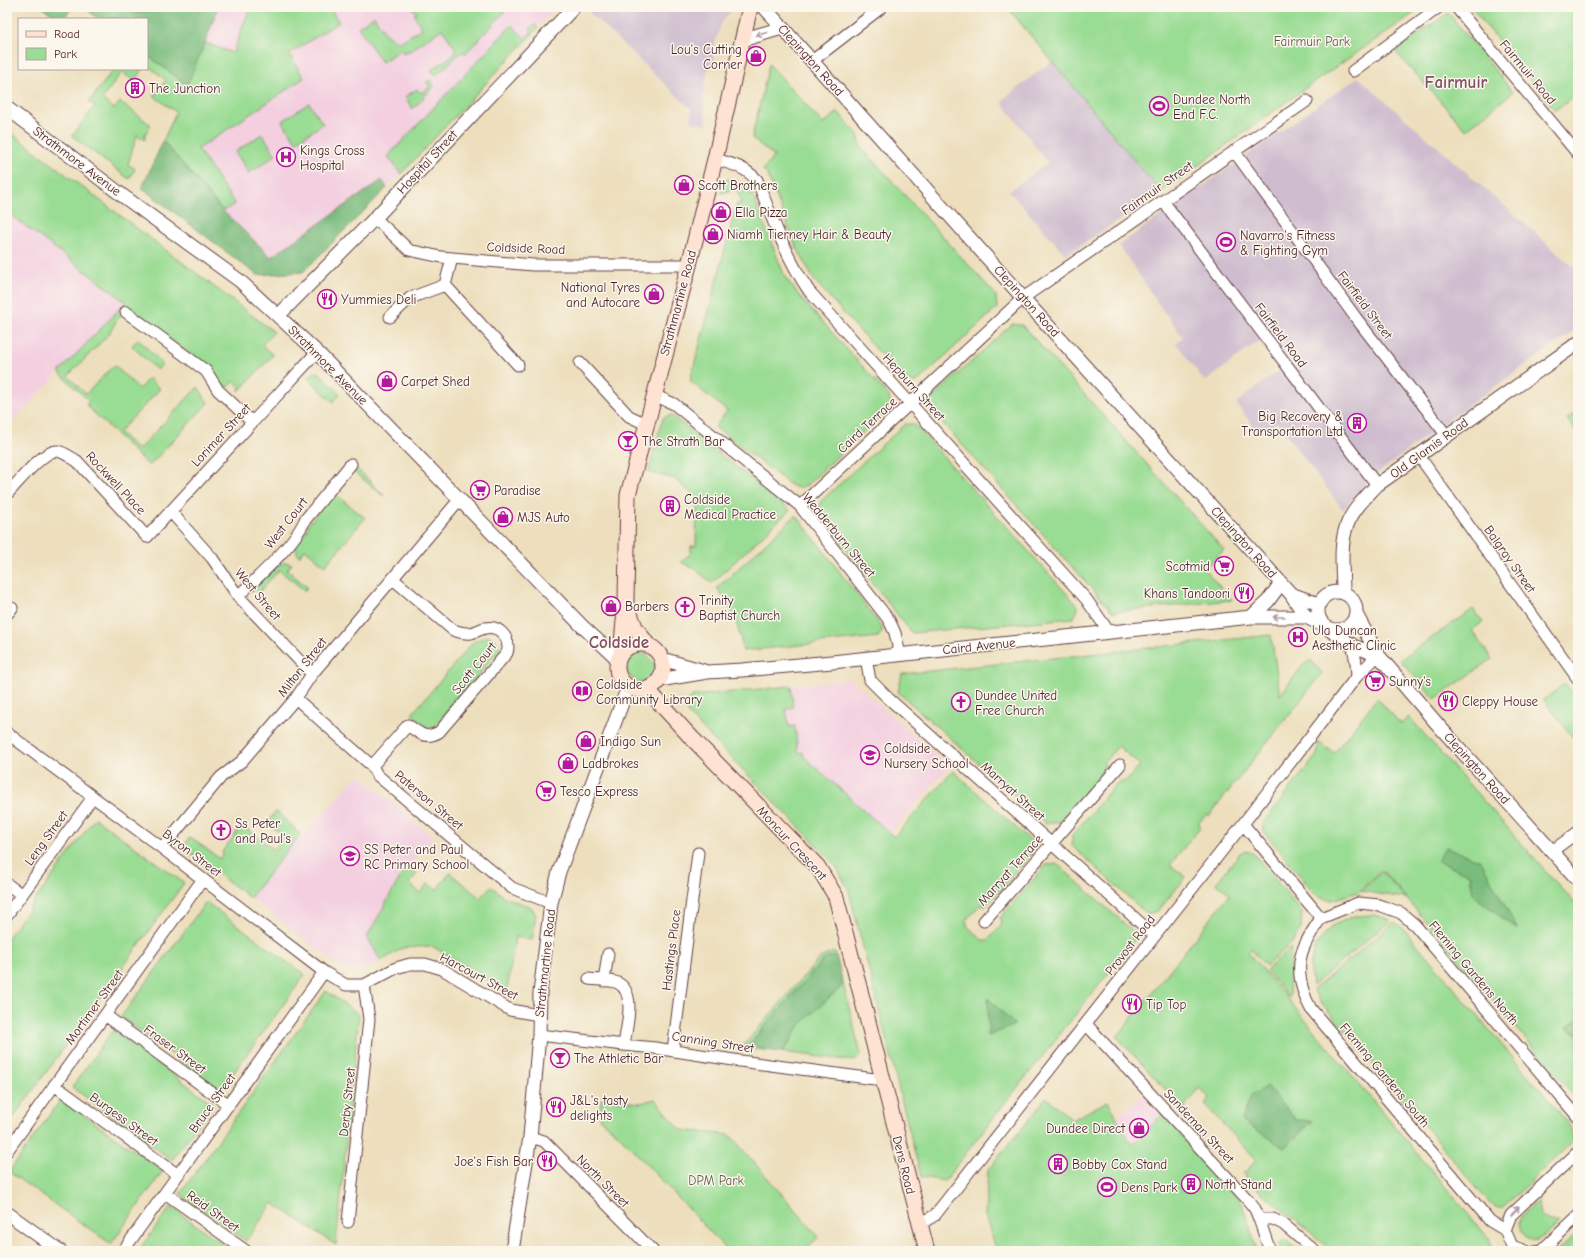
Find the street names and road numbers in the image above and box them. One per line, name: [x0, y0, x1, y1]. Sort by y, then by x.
street label: Clepington Road: [775, 21, 847, 99]
street label: Fairmuir Road: [1497, 37, 1559, 107]
street label: Strathmore Avenue: [30, 123, 124, 199]
street label: Hospital Street: [394, 126, 461, 197]
street label: Fairmuir Street: [1118, 157, 1197, 218]
street label: Coldside Road: [486, 239, 566, 257]
street label: Strathmartine Road: [657, 249, 699, 357]
street label: Clepington Road: [991, 262, 1063, 340]
street label: Fairfield Street: [1335, 268, 1396, 343]
street label: Fairfield Road: [1252, 300, 1310, 370]
street label: Strathmore Avenue: [285, 322, 371, 408]
street label: Hepburn Street: [880, 350, 949, 425]
street label: Caird Terrace: [834, 393, 900, 456]
street label: Lorimer Street: [188, 399, 255, 470]
street label: Old Glamis Road: [1387, 415, 1471, 481]
street label: Rockwell Place: [83, 448, 149, 518]
street label: Wedderburn Street: [799, 490, 879, 581]
street label: West Court: [261, 493, 311, 552]
street label: Clepington Road: [1208, 503, 1280, 581]
street label: Balgray Street: [1481, 522, 1539, 597]
street label: West Street: [232, 565, 285, 624]
street label: Milton Street: [274, 633, 331, 700]
street label: Caird Avenue: [942, 635, 1017, 657]
street label: Scott Court: [449, 638, 500, 697]
street label: Clepington Road: [1441, 729, 1513, 807]
street label: Marryat Street: [978, 758, 1049, 824]
street label: Paterson Street: [392, 767, 467, 834]
street label: Moncur Crescent: [754, 803, 831, 884]
street label: Leng Street: [21, 807, 72, 868]
street label: Byron Street: [160, 826, 225, 881]
street label: Marryat Terrace: [974, 831, 1046, 909]
street label: Strathmartine Road: [532, 908, 558, 1018]
street label: Hastings Place: [659, 908, 683, 991]
street label: Provost Road: [1102, 912, 1158, 978]
street label: Fleming Gardens North: [1426, 918, 1522, 1028]
street label: Harcourt Street: [437, 949, 522, 1004]
street label: Mortimer Street: [62, 966, 127, 1047]
street label: Fleming Gardens South: [1337, 1020, 1433, 1130]
street label: Fraser Street: [141, 1021, 210, 1077]
street label: Canning Street: [671, 1028, 756, 1056]
street label: Derby Street: [336, 1065, 358, 1137]
street label: Bruce Street: [185, 1069, 239, 1136]
street label: Sandeman Street: [1161, 1086, 1238, 1167]
street label: Burgess Street: [87, 1089, 162, 1150]
street label: Dens Road: [890, 1134, 918, 1196]
street label: North Street: [574, 1152, 633, 1211]
street label: Reid Street: [184, 1187, 243, 1236]

